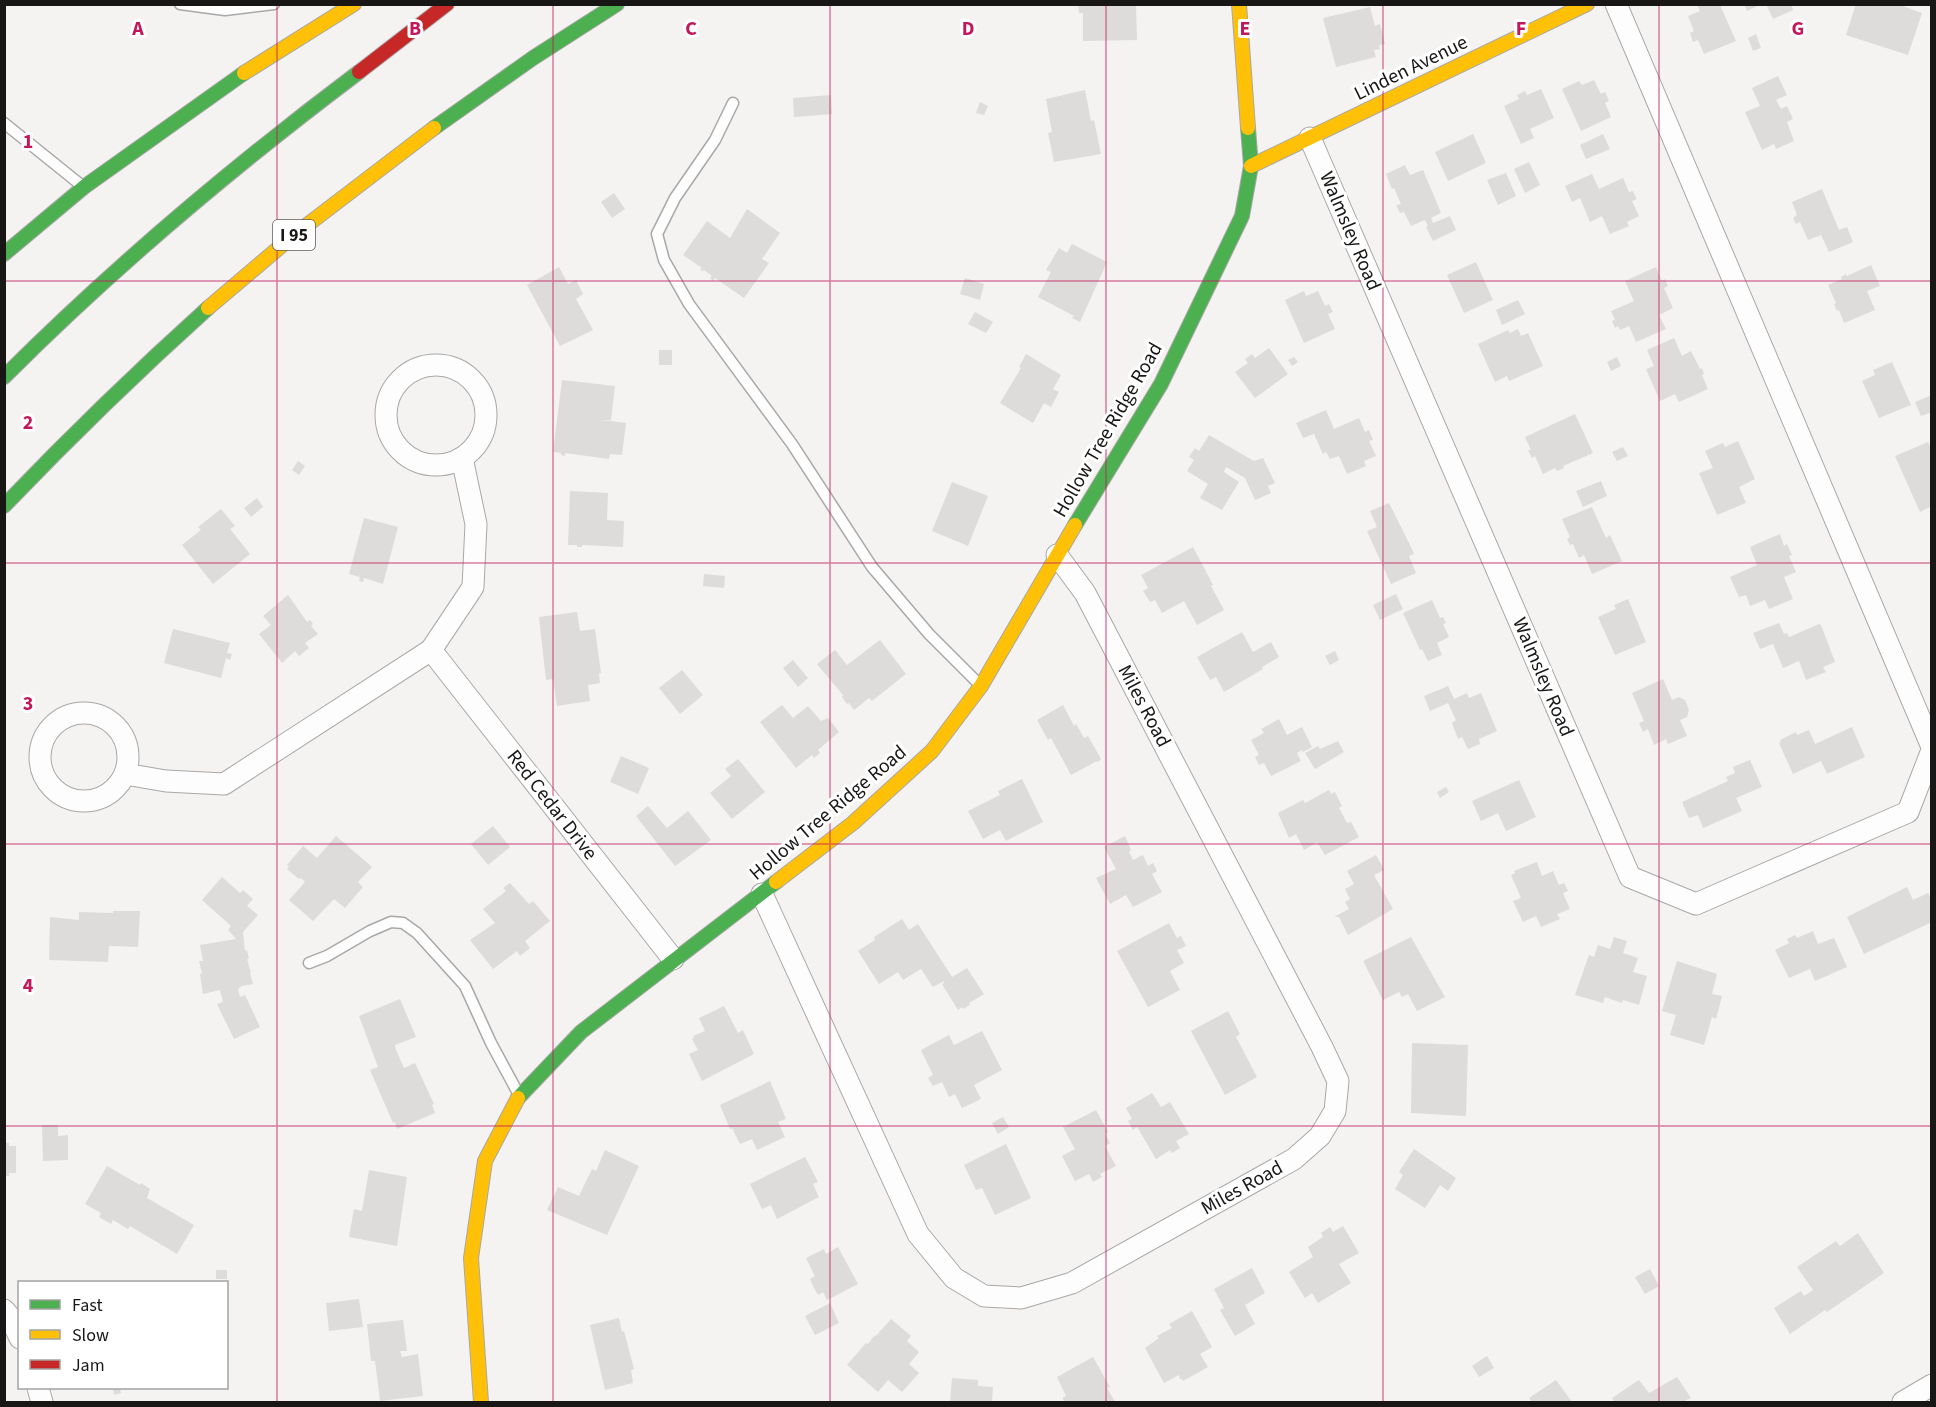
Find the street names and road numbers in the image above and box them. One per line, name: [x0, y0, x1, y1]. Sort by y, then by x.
street label: Linden Avenue: [1350, 28, 1473, 108]
street label: Walmsley Road: [1312, 167, 1388, 295]
road number: I 95: [273, 220, 315, 250]
street label: Hollow Tree Ridge Road: [1046, 337, 1170, 523]
street label: Walmsley Road: [1505, 613, 1581, 741]
street label: Miles Road: [1111, 660, 1177, 752]
street label: Hollow Tree Ridge Road: [743, 739, 913, 887]
street label: Red Cedar Drive: [500, 744, 604, 866]
street label: Miles Road: [1196, 1154, 1288, 1222]

